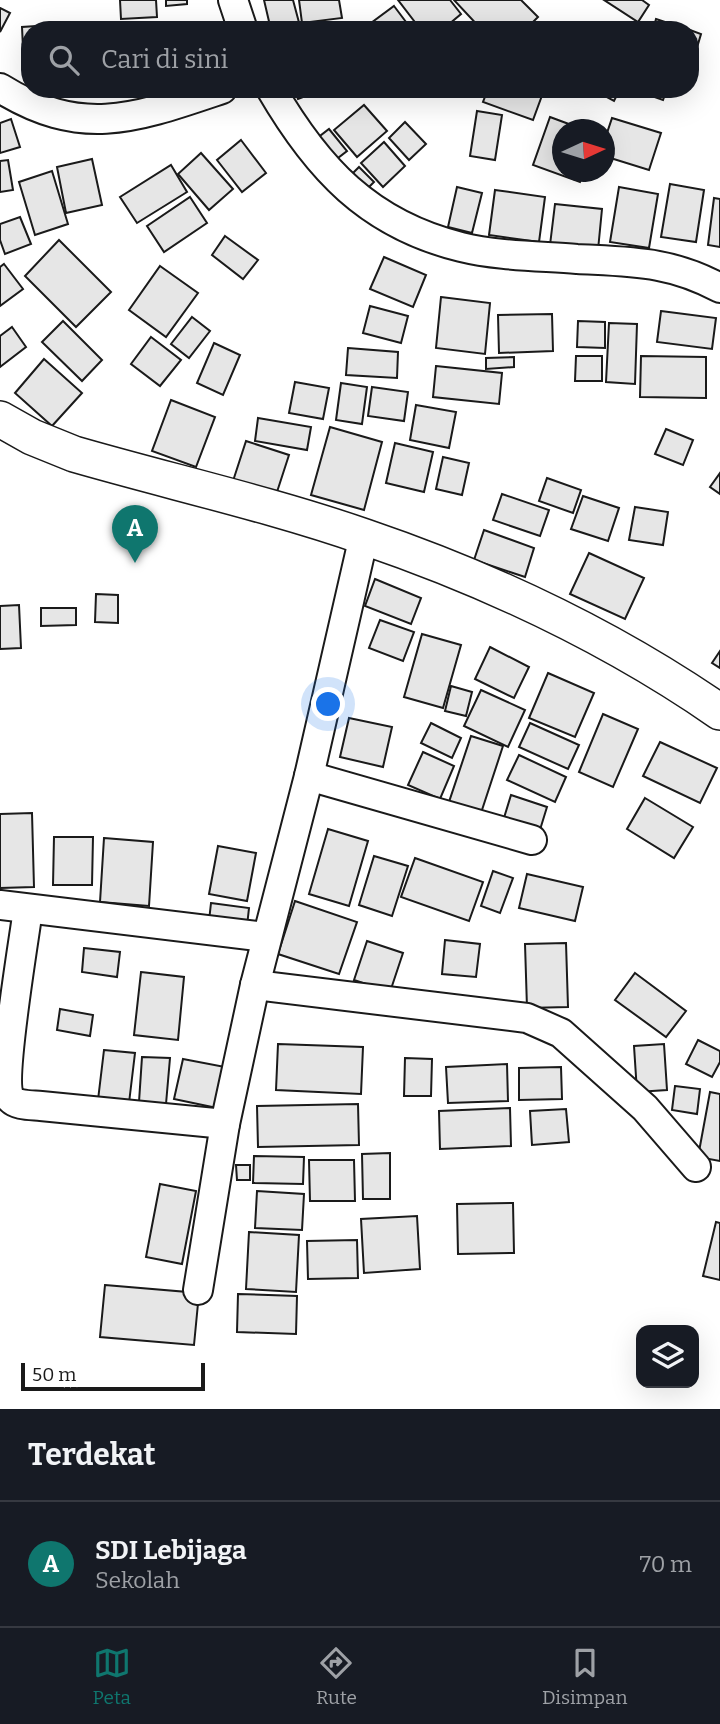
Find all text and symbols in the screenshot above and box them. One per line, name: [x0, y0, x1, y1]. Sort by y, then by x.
search box: [21, 21, 699, 98]
icon: search: [45, 41, 83, 79]
text: Cari di sini: [101, 44, 228, 75]
north arrow: [552, 119, 615, 182]
pin: A: [112, 505, 158, 563]
your location: [311, 687, 345, 721]
map controls: [636, 1325, 699, 1388]
button: layers: [636, 1325, 699, 1388]
scale bar: [21, 1360, 205, 1392]
text: 50 m: [32, 1363, 76, 1386]
text: Terdekat: [28, 1437, 156, 1473]
text: SDI Lebijaga: [95, 1535, 247, 1566]
text: A: [43, 1550, 59, 1578]
text: 70 m: [640, 1550, 692, 1578]
text: Sekolah: [95, 1566, 180, 1594]
tab: Peta: [92, 1644, 131, 1709]
tab: Rute: [316, 1644, 357, 1709]
tab: Disimpan: [542, 1644, 628, 1709]

